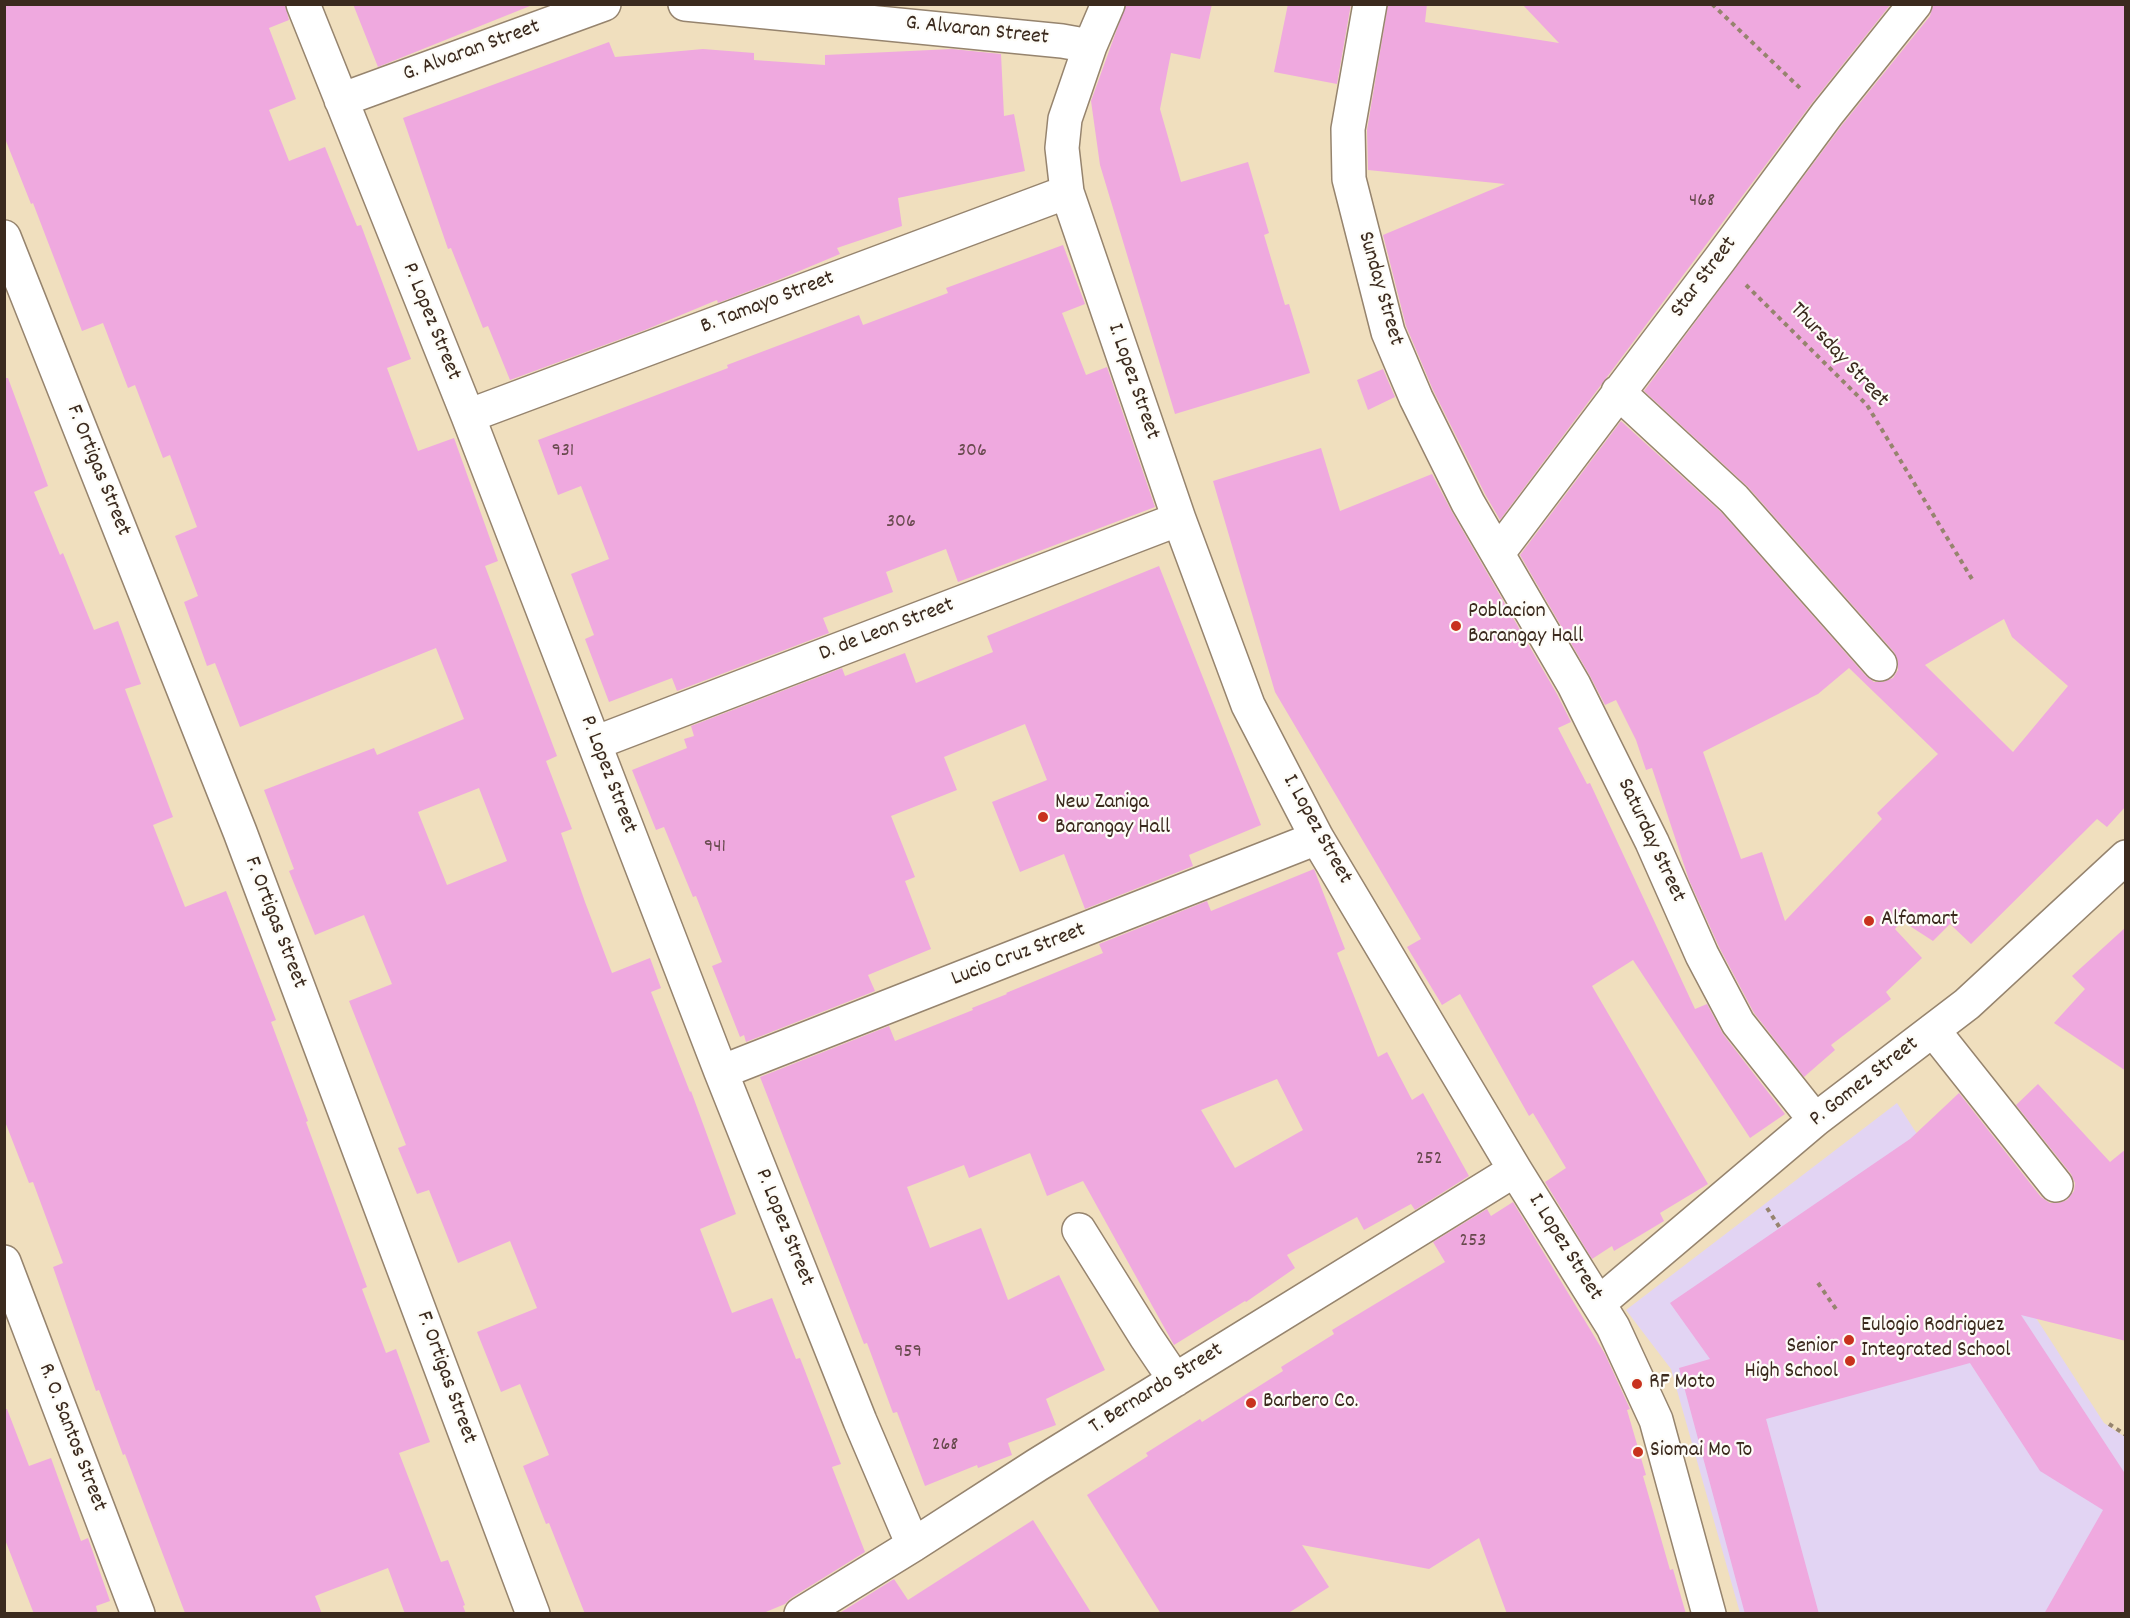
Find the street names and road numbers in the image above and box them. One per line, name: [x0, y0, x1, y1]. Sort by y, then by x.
street label: G. Alvaran Street: [904, 11, 1050, 53]
street label: G. Alvaran Street: [400, 15, 544, 89]
street label: Sunday Street: [1350, 229, 1408, 349]
street label: Star Street: [1666, 232, 1744, 324]
street label: P. Lopez Street: [395, 260, 465, 384]
street label: B. Tamayo Street: [698, 266, 838, 342]
street label: Thursday Street: [1783, 298, 1893, 414]
street label: I. Lopez Street: [1100, 321, 1164, 443]
street label: F. Ortigas Street: [59, 402, 135, 540]
street label: D. de Leon Street: [816, 593, 958, 669]
street label: P. Lopez Street: [572, 712, 642, 838]
street label: I. Lopez Street: [1275, 771, 1357, 889]
street label: Saturday Street: [1610, 775, 1690, 907]
street label: F. Ortigas Street: [237, 853, 311, 993]
street label: Lucio Cruz Street: [948, 918, 1090, 994]
street label: P. Gomez Street: [1805, 1032, 1925, 1134]
street label: P. Lopez Street: [748, 1166, 818, 1290]
street label: I. Lopez Street: [1521, 1190, 1607, 1306]
street label: F. Ortigas Street: [409, 1308, 481, 1448]
street label: T. Bernardo Street: [1085, 1338, 1229, 1442]
street label: R. O. Santos Street: [31, 1360, 111, 1516]

